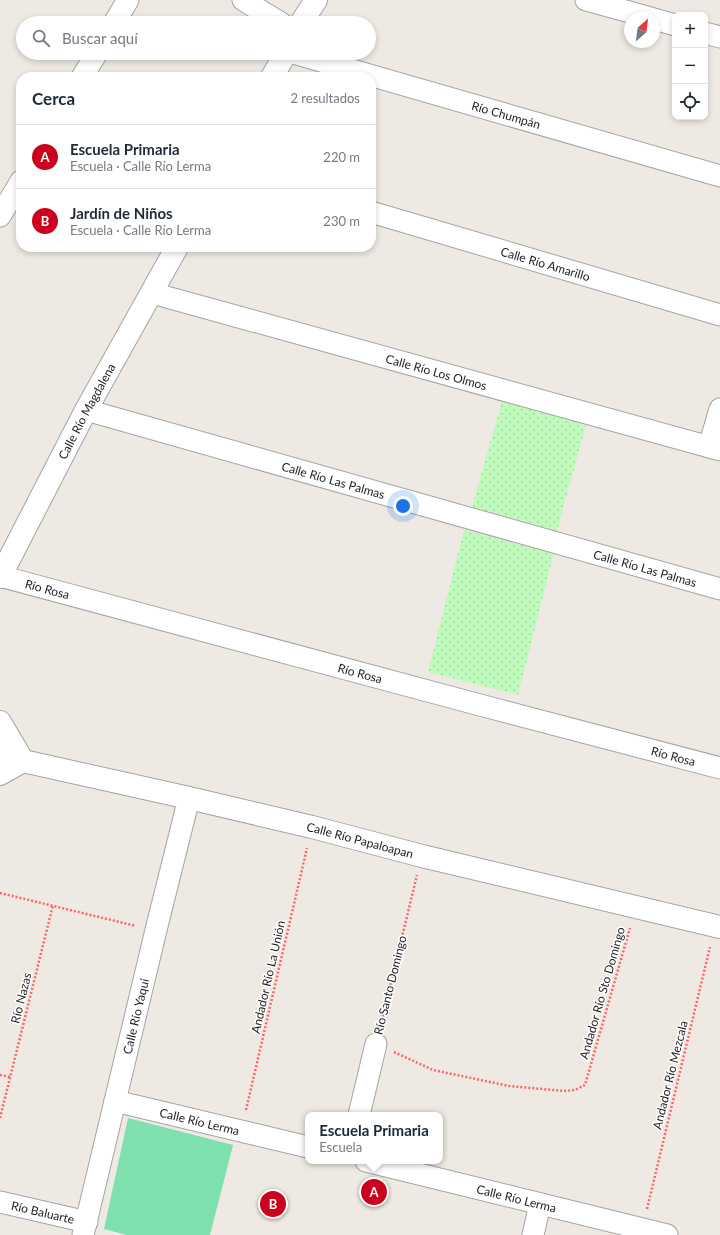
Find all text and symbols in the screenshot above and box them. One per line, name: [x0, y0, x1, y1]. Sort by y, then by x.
north arrow: [624, 12, 660, 48]
map controls: [672, 12, 708, 120]
button: +: [672, 12, 708, 48]
search box: [16, 16, 376, 60]
icon: search: [30, 27, 52, 49]
text: Buscar aquí: [62, 29, 138, 47]
button: −: [672, 48, 708, 84]
button: locate: [672, 84, 708, 120]
text: Cerca: [32, 88, 75, 109]
text: 2 resultados: [290, 90, 360, 106]
street label: Río Chumpán: [470, 97, 542, 131]
text: Escuela Primaria: [70, 140, 180, 158]
text: A: [40, 149, 50, 165]
text: 220 m: [323, 149, 360, 165]
text: Escuela · Calle Río Lerma: [70, 158, 211, 174]
text: Jardín de Niños: [70, 204, 173, 222]
text: B: [41, 213, 49, 229]
text: 230 m: [323, 213, 360, 229]
text: Escuela · Calle Río Lerma: [70, 222, 211, 238]
street label: Calle Río Amarillo: [499, 243, 592, 284]
street label: Calle Río Los Olmos: [384, 350, 489, 393]
street label: Calle Río Magdalena: [54, 360, 118, 462]
street label: Calle Río Las Palmas: [280, 458, 387, 502]
your location: [393, 496, 413, 516]
street label: Calle Río Las Palmas: [592, 546, 698, 590]
street label: Río Rosa: [23, 576, 71, 602]
street label: Río Rosa: [336, 660, 384, 686]
street label: Río Rosa: [650, 743, 697, 769]
street label: Calle Río Papaloapan: [305, 818, 415, 861]
street label: Andador Río La Unión: [248, 919, 288, 1035]
street label: Andador Río Sto Domingo: [576, 925, 628, 1061]
street label: Río Santo Domingo: [370, 934, 410, 1036]
street label: Río Nazas: [7, 971, 35, 1025]
street label: Calle Río Yaqui: [119, 977, 152, 1056]
street label: Andador Río Mezcala: [649, 1019, 691, 1131]
street label: Calle Río Lerma: [158, 1104, 241, 1138]
popup: [305, 1112, 443, 1164]
text: Escuela Primaria: [319, 1121, 429, 1139]
text: Escuela: [319, 1139, 362, 1155]
pin: A: [361, 1177, 387, 1207]
street label: Calle Río Lerma: [475, 1181, 558, 1215]
pin: B: [260, 1189, 286, 1219]
street label: Río Baluarte: [10, 1197, 76, 1226]

